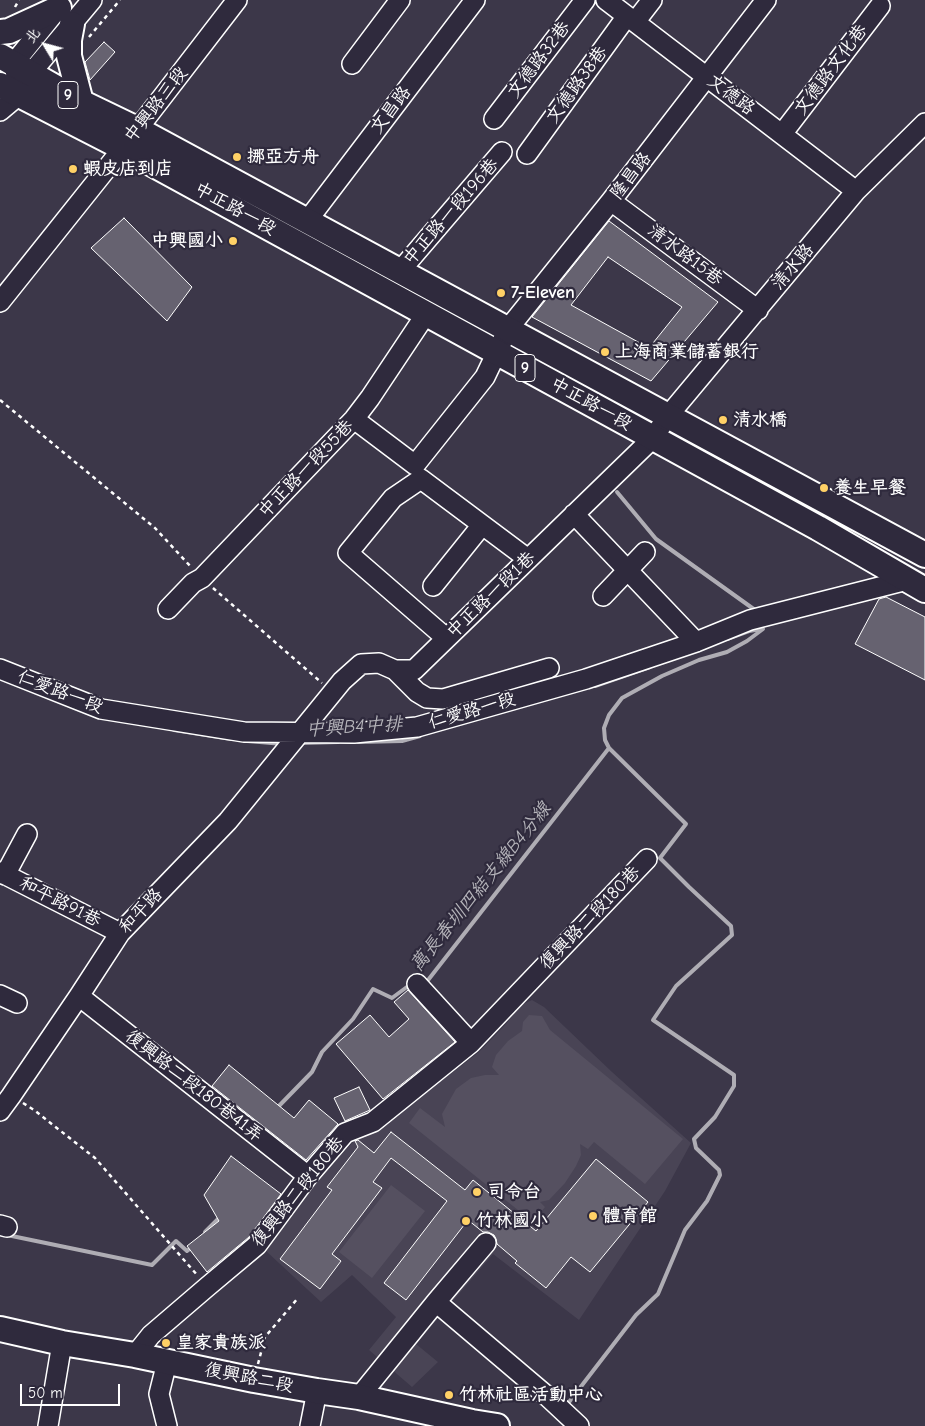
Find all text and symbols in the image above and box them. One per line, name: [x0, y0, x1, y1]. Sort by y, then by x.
street label: 文德路32巷: [503, 17, 575, 103]
north arrow: [20, 20, 70, 70]
street label: 文德路文化巷: [790, 20, 872, 120]
text: 北: [22, 25, 44, 46]
street label: 文德路38巷: [542, 42, 612, 128]
street label: 中興路三段: [120, 63, 192, 147]
street label: 文德路: [703, 70, 759, 120]
road number: 9: [58, 82, 78, 108]
street label: 文昌路: [366, 82, 416, 138]
place label: 挪亞方舟: [247, 146, 319, 168]
street label: 隆昌路: [606, 148, 656, 204]
marker: 挪亞方舟: [231, 151, 243, 163]
street label: 中正路一段196巷: [399, 154, 503, 270]
place label: 蝦皮店到店: [83, 158, 173, 180]
marker: 蝦皮店到店: [67, 163, 79, 175]
street label: 中正路一段: [190, 178, 280, 240]
street label: 清水路15巷: [643, 220, 727, 290]
place label: 中興國小: [151, 230, 223, 252]
marker: 中興國小: [227, 235, 239, 247]
street label: 清水路: [767, 239, 819, 295]
place label: 7-Eleven: [511, 282, 575, 304]
marker: 7-Eleven: [495, 287, 507, 299]
place label: 上海商業儲蓄銀行: [615, 341, 759, 363]
marker: 上海商業儲蓄銀行: [599, 346, 611, 358]
road number: 9: [515, 354, 535, 382]
street label: 中正路一段: [546, 373, 636, 435]
place label: 清水橋: [733, 409, 787, 431]
marker: 清水橋: [717, 414, 729, 426]
street label: 中正路一段55巷: [254, 416, 358, 522]
place label: 養生早餐: [834, 477, 906, 499]
marker: 養生早餐: [818, 482, 830, 494]
street label: 中正路一段1巷: [442, 547, 540, 643]
street label: 仁愛路一段: [14, 666, 106, 718]
street label: 仁愛路一段: [426, 688, 518, 734]
water label: 中興B4中排: [305, 713, 403, 741]
water label: 萬長春圳四結支線B4分線: [406, 798, 556, 976]
street label: 復興路二段180巷: [535, 862, 645, 974]
street label: 和平路91巷: [16, 872, 104, 932]
street label: 和平路: [115, 884, 167, 938]
street label: 復興路二段180巷41弄: [121, 1025, 267, 1147]
street label: 復興路二段180巷: [247, 1133, 349, 1251]
place label: 司令台: [487, 1181, 541, 1203]
marker: 司令台: [471, 1186, 483, 1198]
place label: 體育館: [603, 1205, 657, 1227]
place label: 竹林國小: [476, 1210, 548, 1232]
marker: 體育館: [587, 1210, 599, 1222]
marker: 竹林國小: [460, 1215, 472, 1227]
place label: 皇家貴族派: [176, 1332, 266, 1354]
marker: 皇家貴族派: [160, 1337, 172, 1349]
street label: 復興路二段: [203, 1359, 295, 1397]
scale bar: [22, 1374, 122, 1406]
text: 50 m: [28, 1384, 63, 1402]
place label: 竹林社區活動中心: [459, 1384, 603, 1406]
marker: 竹林社區活動中心: [443, 1389, 455, 1401]

